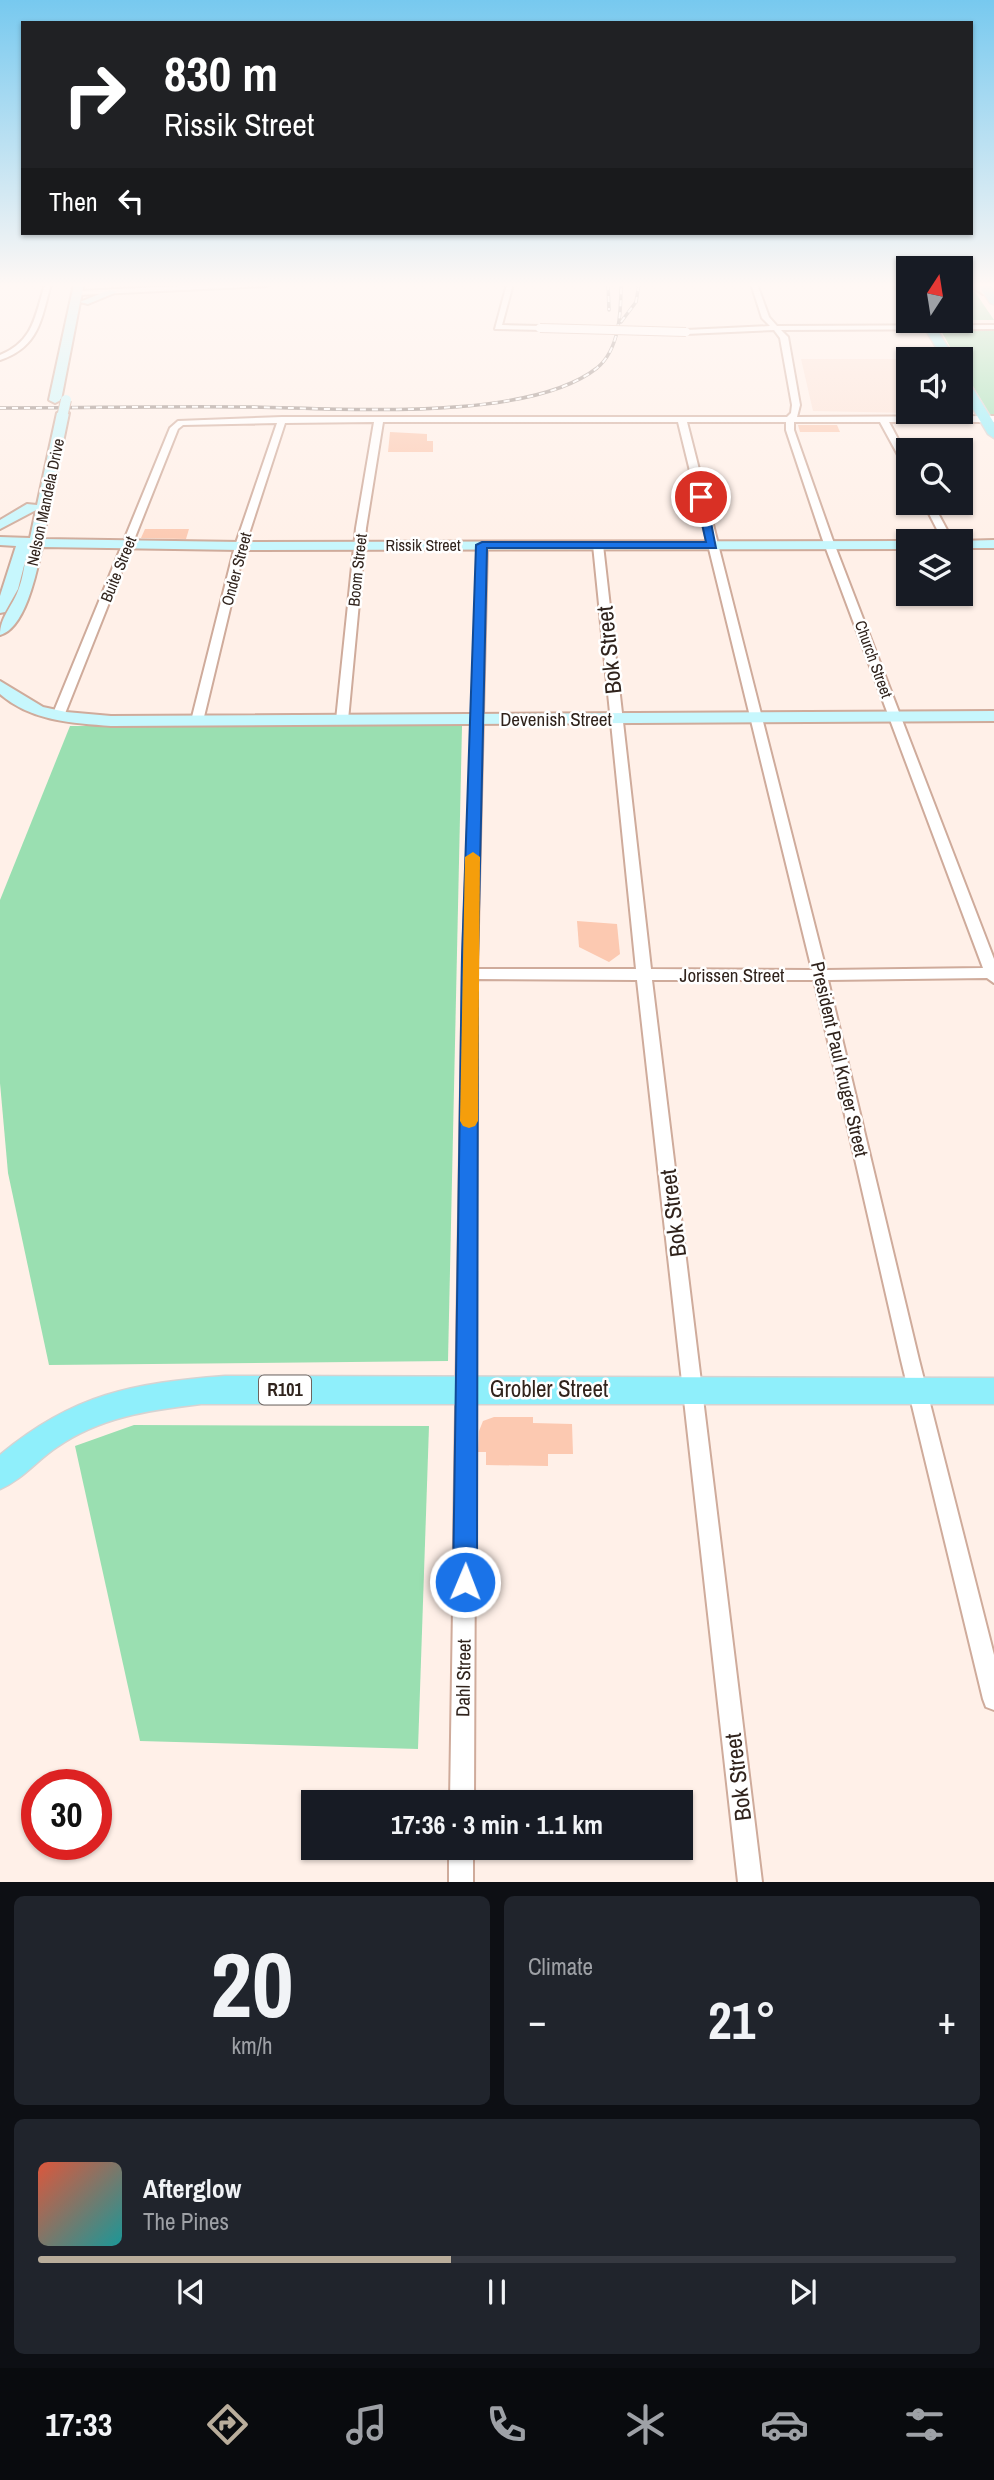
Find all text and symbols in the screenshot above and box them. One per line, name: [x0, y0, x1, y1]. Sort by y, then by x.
text: 830 m: [164, 40, 278, 106]
icon: right: [49, 49, 140, 140]
text: Rissik Street: [164, 103, 314, 146]
icon: left: [112, 182, 150, 220]
text: Then: [49, 184, 98, 219]
north arrow: [896, 256, 973, 332]
map controls: [896, 256, 973, 606]
button: sound: [896, 347, 973, 424]
street label: Nelson Mandela Drive: [21, 436, 69, 568]
button: search: [896, 438, 973, 515]
pin: [671, 467, 731, 527]
icon: arrive: [682, 478, 720, 516]
button: layers: [896, 529, 973, 606]
street label: Onder Street: [216, 530, 256, 608]
street label: Buite Street: [95, 532, 141, 605]
street label: Boom Street: [342, 532, 372, 607]
street label: Rissik Street: [385, 534, 461, 556]
street label: Bok Street: [588, 605, 629, 695]
street label: Church Street: [850, 617, 898, 701]
street label: Devenish Street: [500, 706, 613, 732]
street label: President Paul Kruger Street: [805, 959, 875, 1160]
street label: Jorissen Street: [680, 962, 785, 988]
street label: Bok Street: [652, 1167, 693, 1259]
street label: Grobler Street: [490, 1373, 608, 1404]
road number: R101: [259, 1376, 311, 1405]
position arrow: [428, 1545, 502, 1619]
street label: Dahl Street: [449, 1638, 477, 1717]
street label: Bok Street: [717, 1731, 758, 1823]
speed limit sign: 30: [21, 1769, 112, 1860]
text: 17:36 · 3 min · 1.1 km: [391, 1807, 603, 1842]
text: 20: [211, 1923, 294, 2045]
text: Climate: [528, 1951, 593, 1982]
text: 21°: [708, 1985, 776, 2055]
text: −: [528, 1995, 546, 2046]
text: +: [938, 1995, 956, 2046]
text: km/h: [232, 2030, 272, 2061]
text: Afterglow: [143, 2171, 241, 2206]
text: The Pines: [143, 2206, 229, 2237]
icon: previous: [172, 2273, 210, 2311]
icon: pause: [478, 2273, 516, 2311]
icon: next: [784, 2273, 822, 2311]
icon: directions: [203, 2400, 252, 2449]
icon: music: [342, 2400, 391, 2449]
icon: phone: [482, 2400, 531, 2449]
icon: climate: [621, 2400, 670, 2449]
icon: car: [760, 2400, 809, 2449]
icon: filters: [900, 2400, 949, 2449]
text: 17:33: [45, 2403, 112, 2446]

